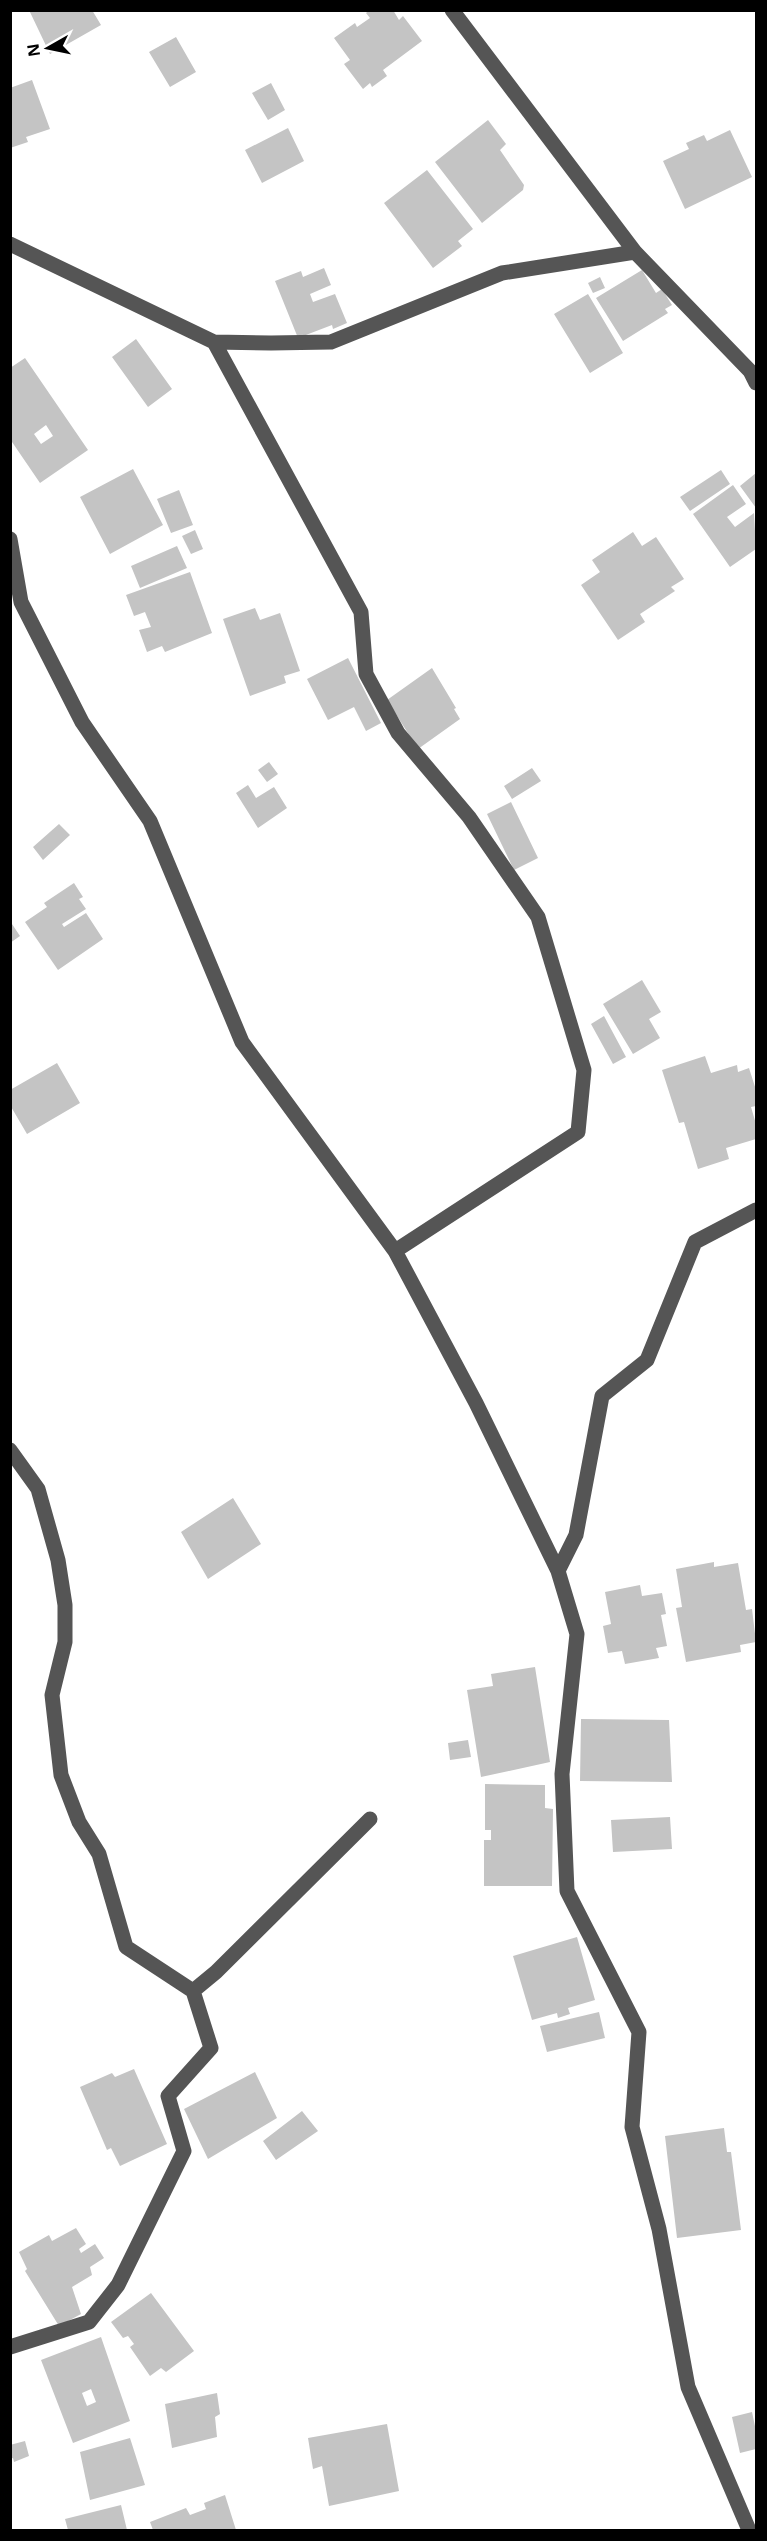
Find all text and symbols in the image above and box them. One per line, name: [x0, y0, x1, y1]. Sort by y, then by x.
north arrow: [18, 18, 78, 78]
text: N: [21, 42, 45, 58]

